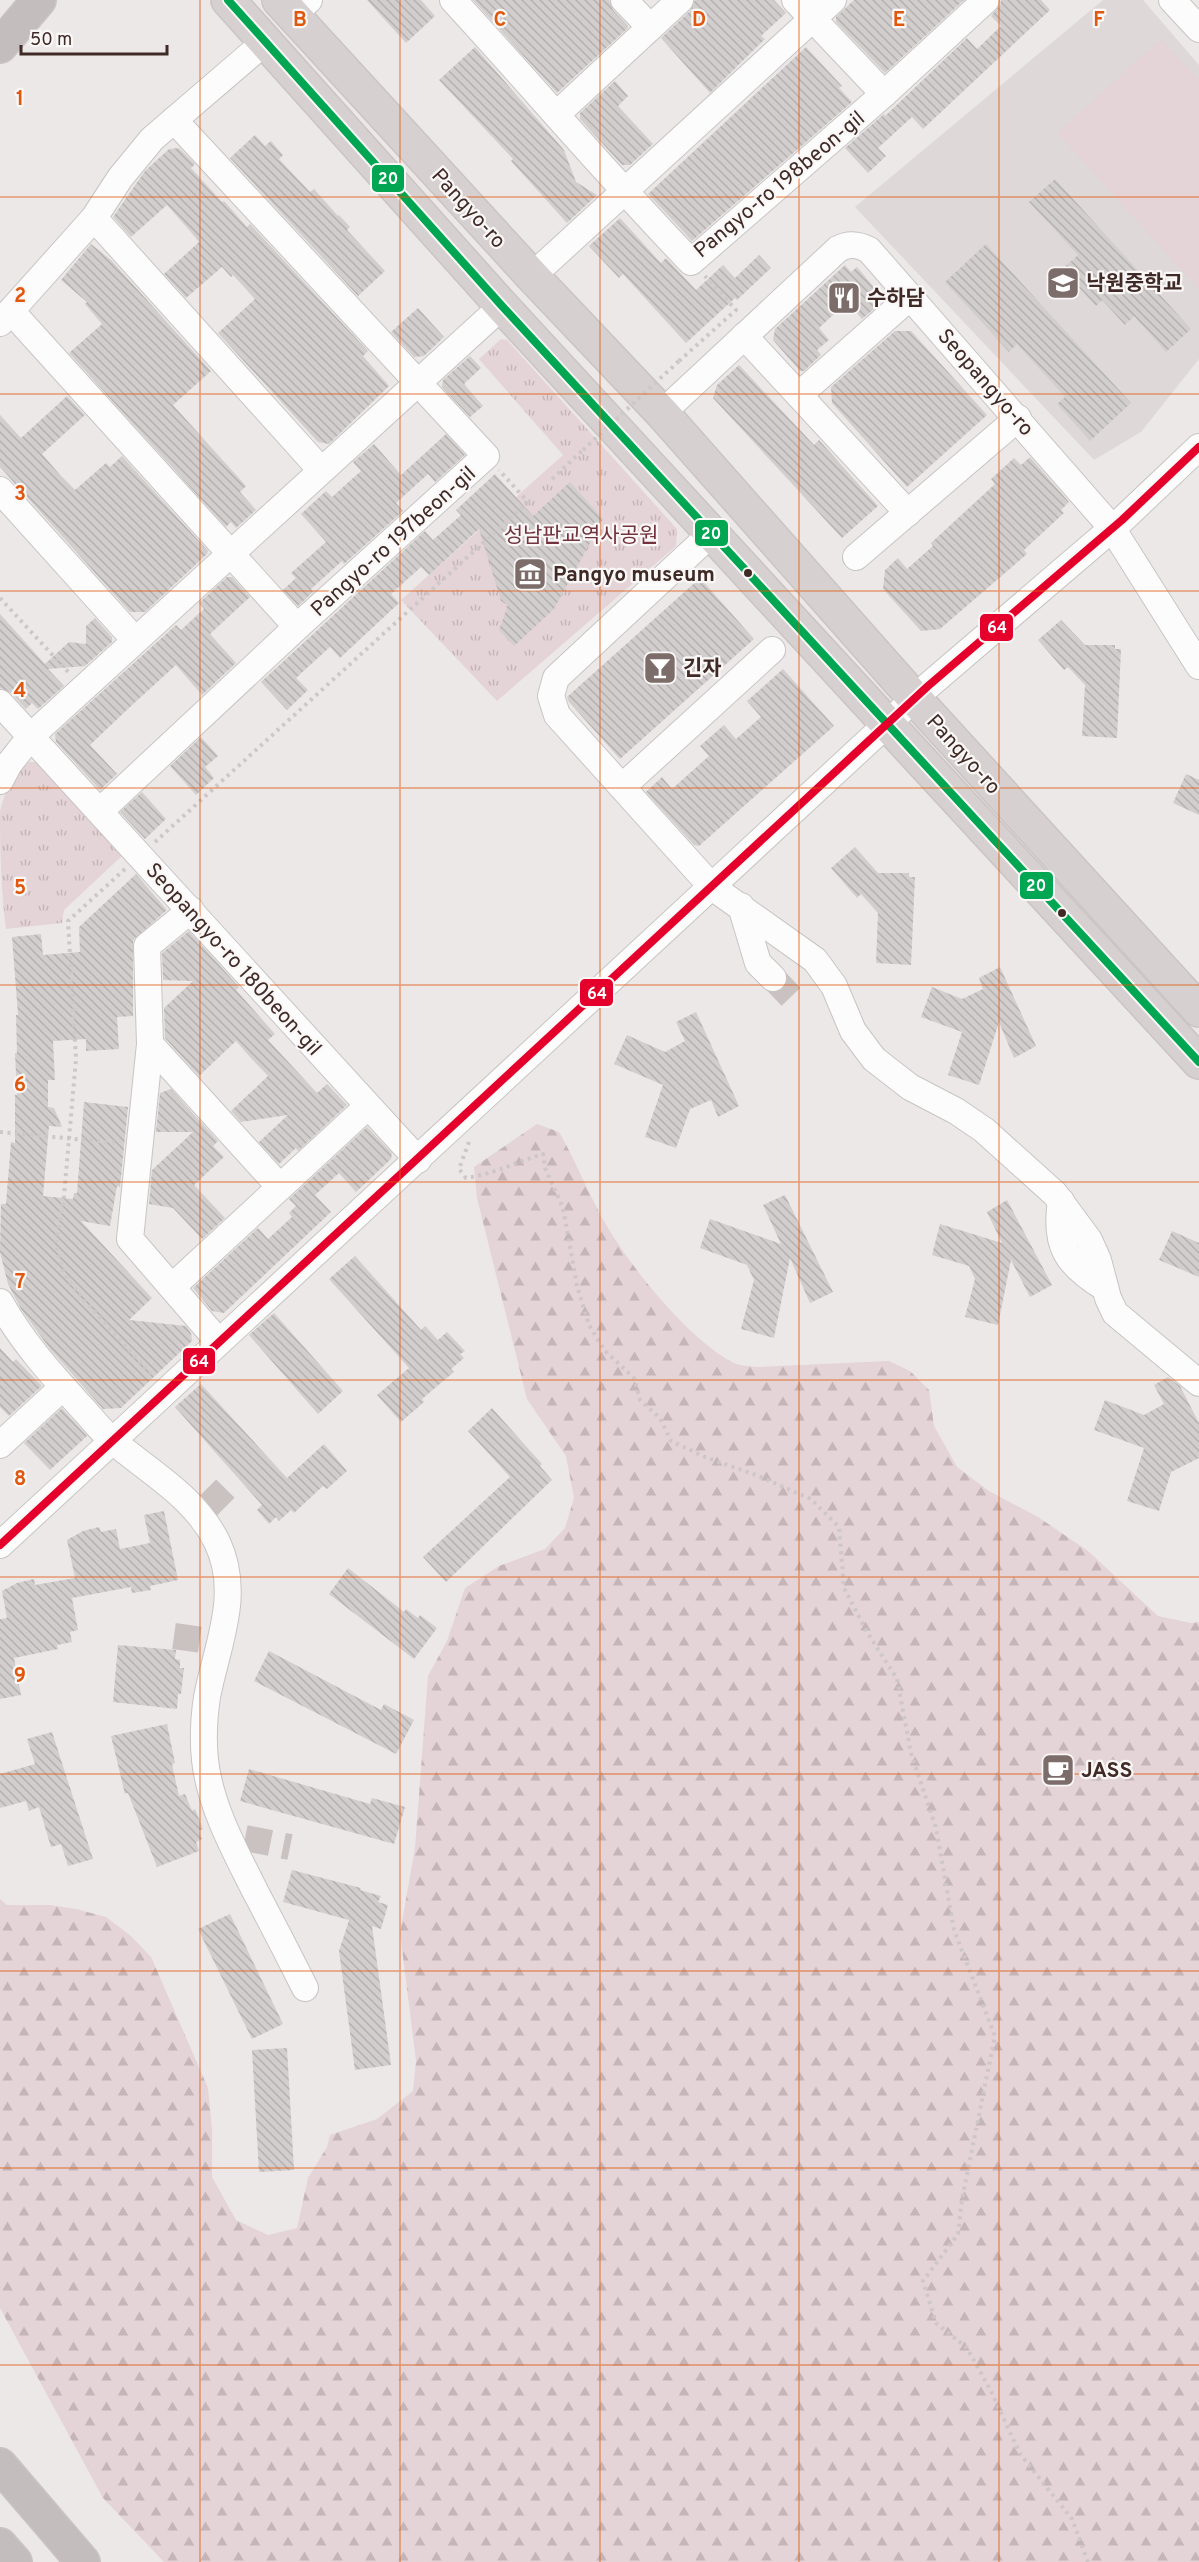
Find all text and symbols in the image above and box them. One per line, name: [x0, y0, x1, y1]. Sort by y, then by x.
text: B: [293, 8, 307, 34]
text: C: [494, 8, 506, 34]
text: D: [692, 8, 706, 34]
text: E: [893, 8, 905, 34]
text: F: [1093, 8, 1105, 34]
scale bar: [21, 18, 166, 56]
text: 50 m: [30, 29, 72, 52]
text: 1: [16, 87, 24, 113]
street label: Pangyo-ro 198beon-gil: [689, 106, 871, 265]
street label: Pangyo-ro: [425, 163, 511, 255]
line badge: 20: [371, 164, 405, 193]
text: 20: [378, 170, 398, 190]
school or university icon: 낙원중학교: [1045, 265, 1081, 301]
place label: 낙원중학교: [1086, 271, 1183, 298]
restaurant icon: 수하담: [826, 280, 862, 316]
text: 2: [14, 284, 26, 310]
place label: 수하담: [867, 286, 925, 313]
street label: Seopangyo-ro: [931, 324, 1039, 442]
street label: Pangyo-ro 197beon-gil: [306, 461, 482, 623]
text: 3: [14, 482, 26, 508]
line badge: 20: [694, 519, 729, 547]
park label: 성남판교역사공원: [504, 523, 658, 550]
text: 20: [701, 525, 721, 545]
museum icon: Pangyo museum: [512, 556, 548, 592]
place label: Pangyo museum: [553, 562, 715, 589]
unlabelled marker: [742, 567, 754, 579]
line badge: 64: [979, 613, 1014, 642]
text: 64: [987, 619, 1007, 639]
bar icon: 긴자: [642, 650, 678, 686]
place label: 긴자: [683, 656, 722, 683]
text: 4: [14, 679, 26, 705]
street label: Pangyo-ro: [920, 709, 1006, 801]
street label: Seopangyo-ro 180beon-gil: [139, 858, 327, 1062]
line badge: 20: [1019, 871, 1054, 900]
text: 5: [14, 876, 26, 902]
text: 20: [1026, 877, 1046, 897]
unlabelled marker: [1056, 907, 1068, 919]
line badge: 64: [579, 978, 614, 1007]
text: 64: [587, 985, 607, 1005]
text: 6: [14, 1073, 26, 1099]
text: 7: [15, 1270, 25, 1296]
line badge: 64: [182, 1347, 216, 1375]
text: 64: [189, 1353, 209, 1373]
text: 8: [14, 1467, 26, 1493]
text: 9: [14, 1664, 26, 1690]
cafe icon: JASS: [1040, 1752, 1076, 1788]
place label: JASS: [1081, 1758, 1132, 1785]

